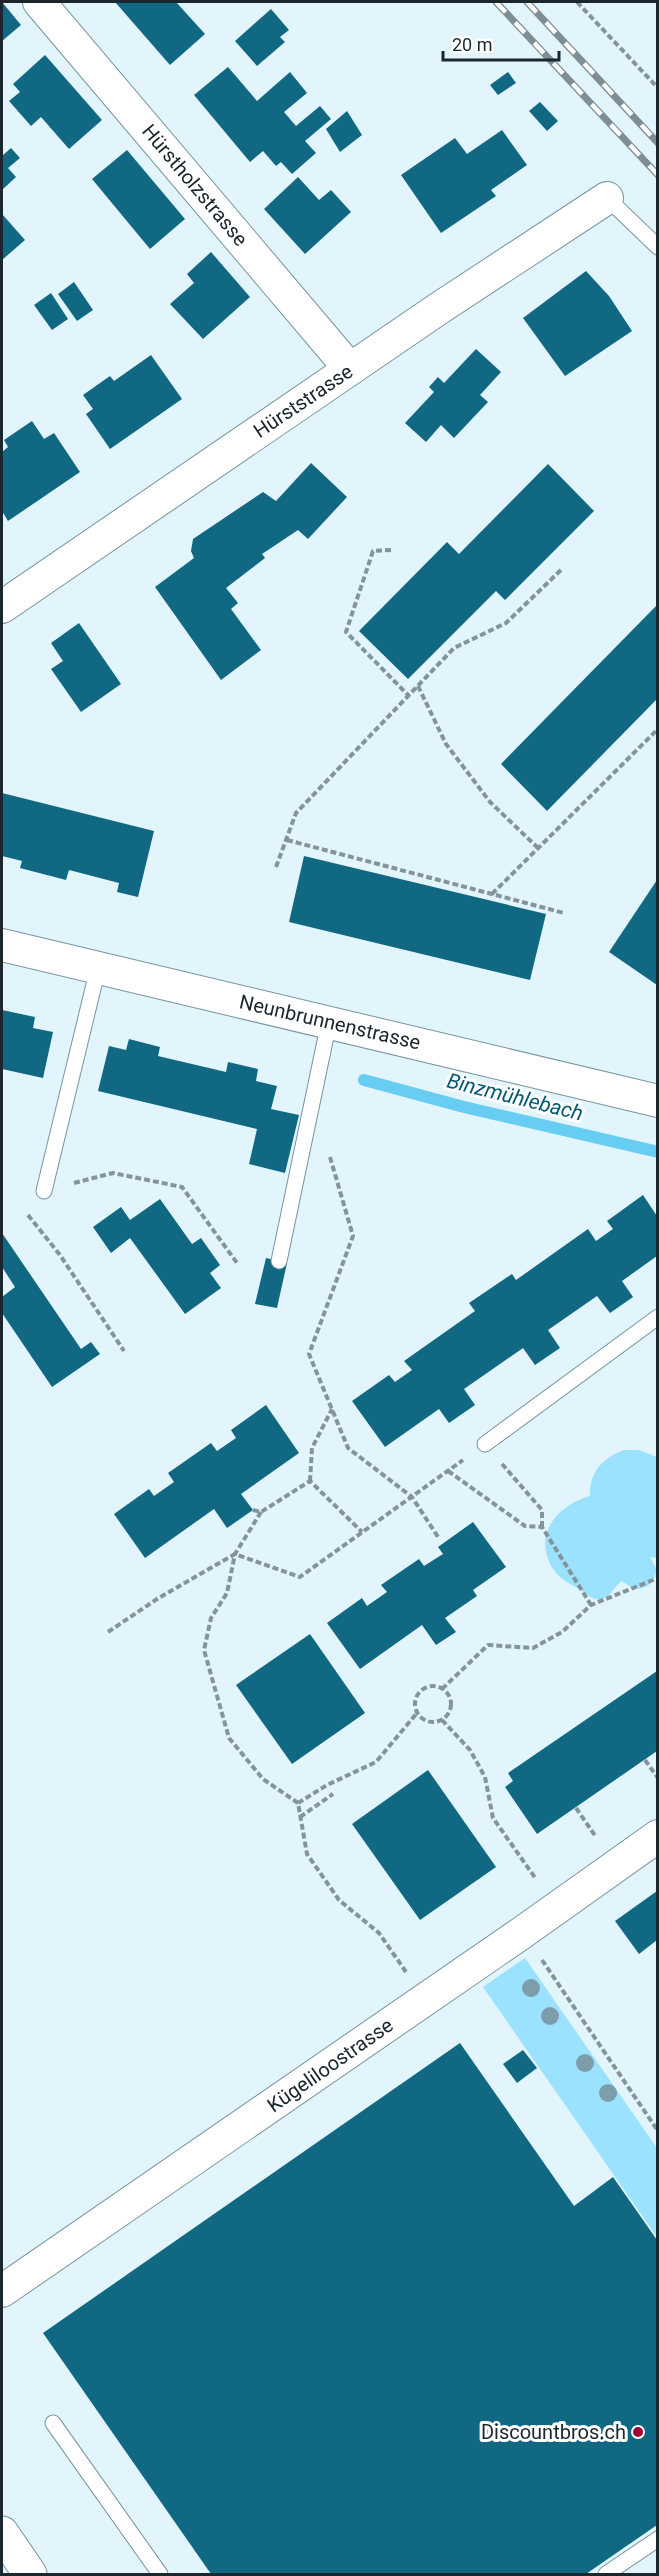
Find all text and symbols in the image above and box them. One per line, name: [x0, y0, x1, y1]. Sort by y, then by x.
scale bar: [443, 24, 558, 62]
text: 20 m: [452, 34, 492, 55]
street label: Hürstholzstrasse: [137, 119, 253, 251]
street label: Hürststrasse: [249, 359, 357, 443]
street label: Neunbrunnenstrasse: [237, 989, 423, 1055]
water label: Binzmühlebach: [444, 1068, 586, 1126]
street label: Kügeliloostrasse: [263, 2013, 397, 2117]
place label: Discountbros.ch: [481, 2420, 626, 2444]
marker: Discountbros.ch: [631, 2425, 645, 2439]

